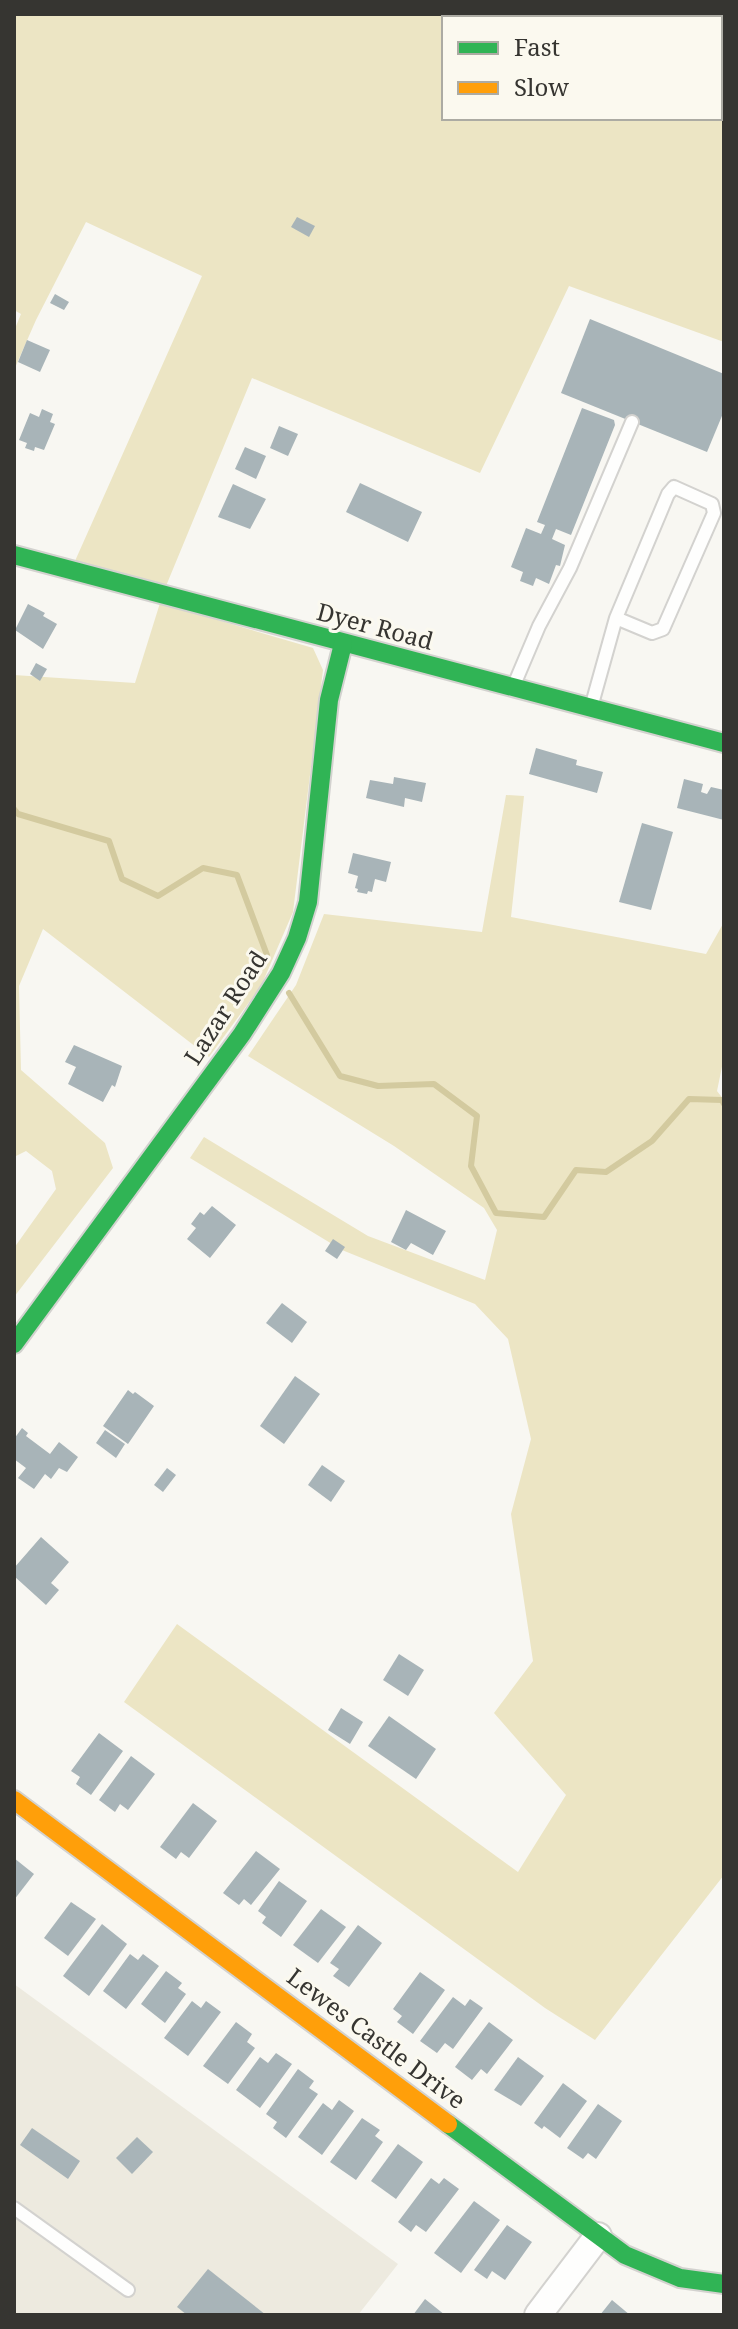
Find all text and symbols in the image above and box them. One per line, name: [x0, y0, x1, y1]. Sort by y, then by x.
legend: [442, 16, 722, 120]
text: Fast: [514, 30, 560, 63]
text: Slow: [514, 70, 569, 103]
street label: Dyer Road: [314, 594, 437, 657]
street label: Lazar Road: [176, 944, 274, 1071]
street label: Lewes Castle Drive: [281, 1960, 473, 2116]

